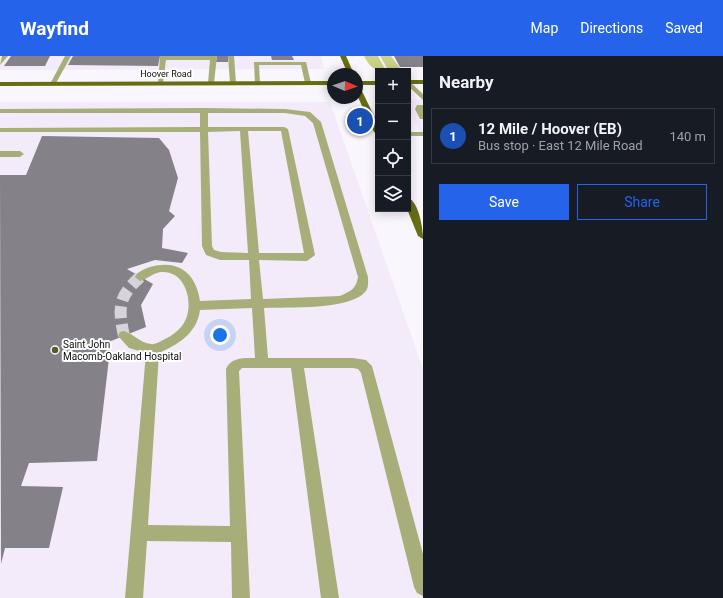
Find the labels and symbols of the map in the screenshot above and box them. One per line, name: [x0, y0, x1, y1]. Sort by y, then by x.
north arrow: [327, 68, 363, 104]
street label: Hoover Road: [140, 69, 192, 79]
pin: 1: [347, 106, 373, 136]
your location: [210, 325, 230, 345]
place label: Saint John Macomb-Oakland Hospital: [63, 339, 181, 362]
marker: Saint John Macomb-Oakland Hospital: [50, 345, 60, 355]

